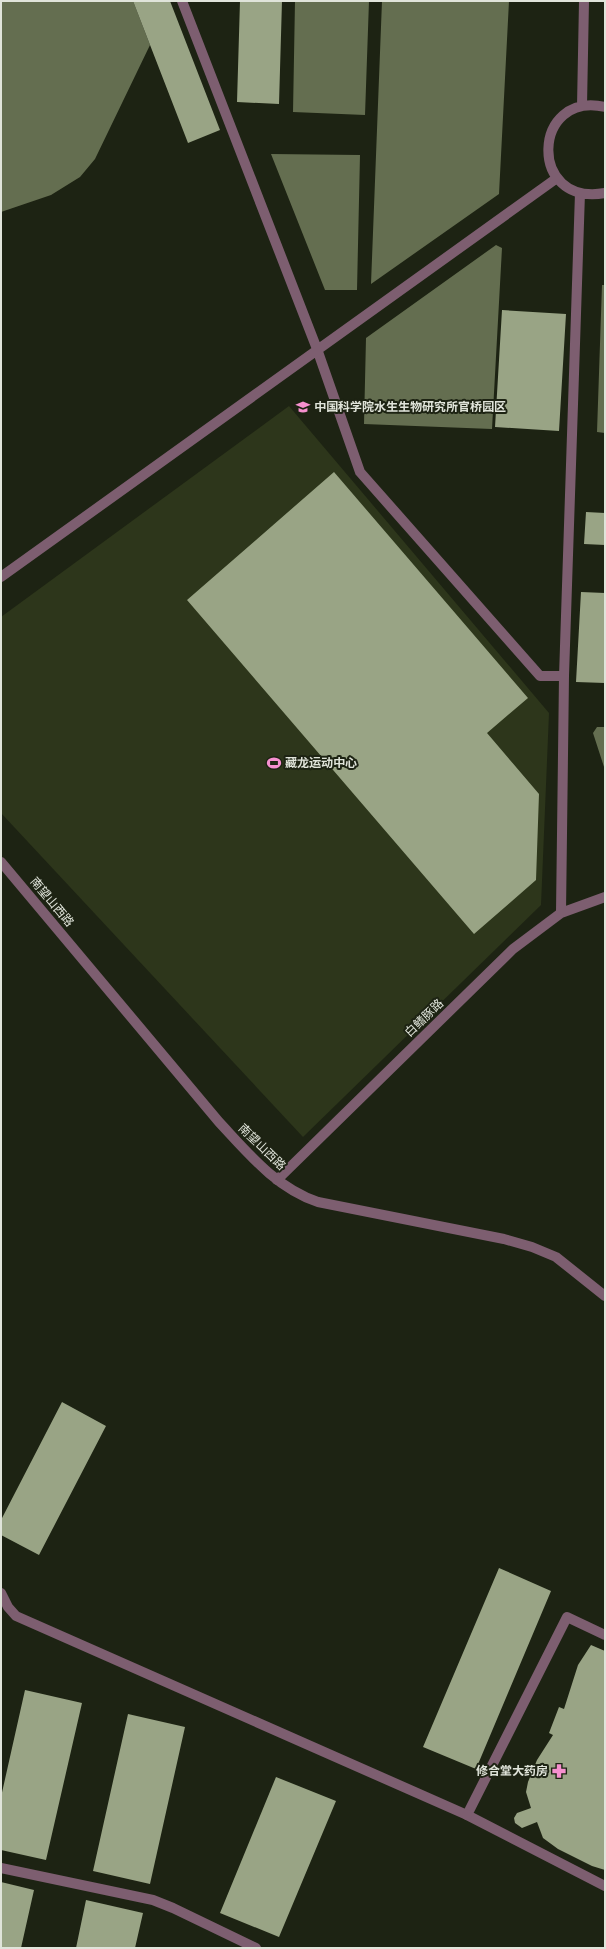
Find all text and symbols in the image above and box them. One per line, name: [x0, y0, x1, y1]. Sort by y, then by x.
school or university icon: 中国科学院水生生物研究所官桥园区: [295, 399, 311, 415]
place label: 中国科学院水生生物研究所官桥园区: [314, 400, 506, 414]
sports icon: 藏龙运动中心: [266, 755, 282, 771]
place label: 藏龙运动中心: [285, 756, 357, 770]
street label: 南望山西路: [27, 875, 77, 929]
street label: 白鳍豚路: [402, 996, 446, 1040]
street label: 南望山西路: [236, 1121, 288, 1173]
pharmacy icon: 修合堂大药房: [551, 1763, 567, 1779]
place label: 修合堂大药房: [476, 1764, 548, 1778]

